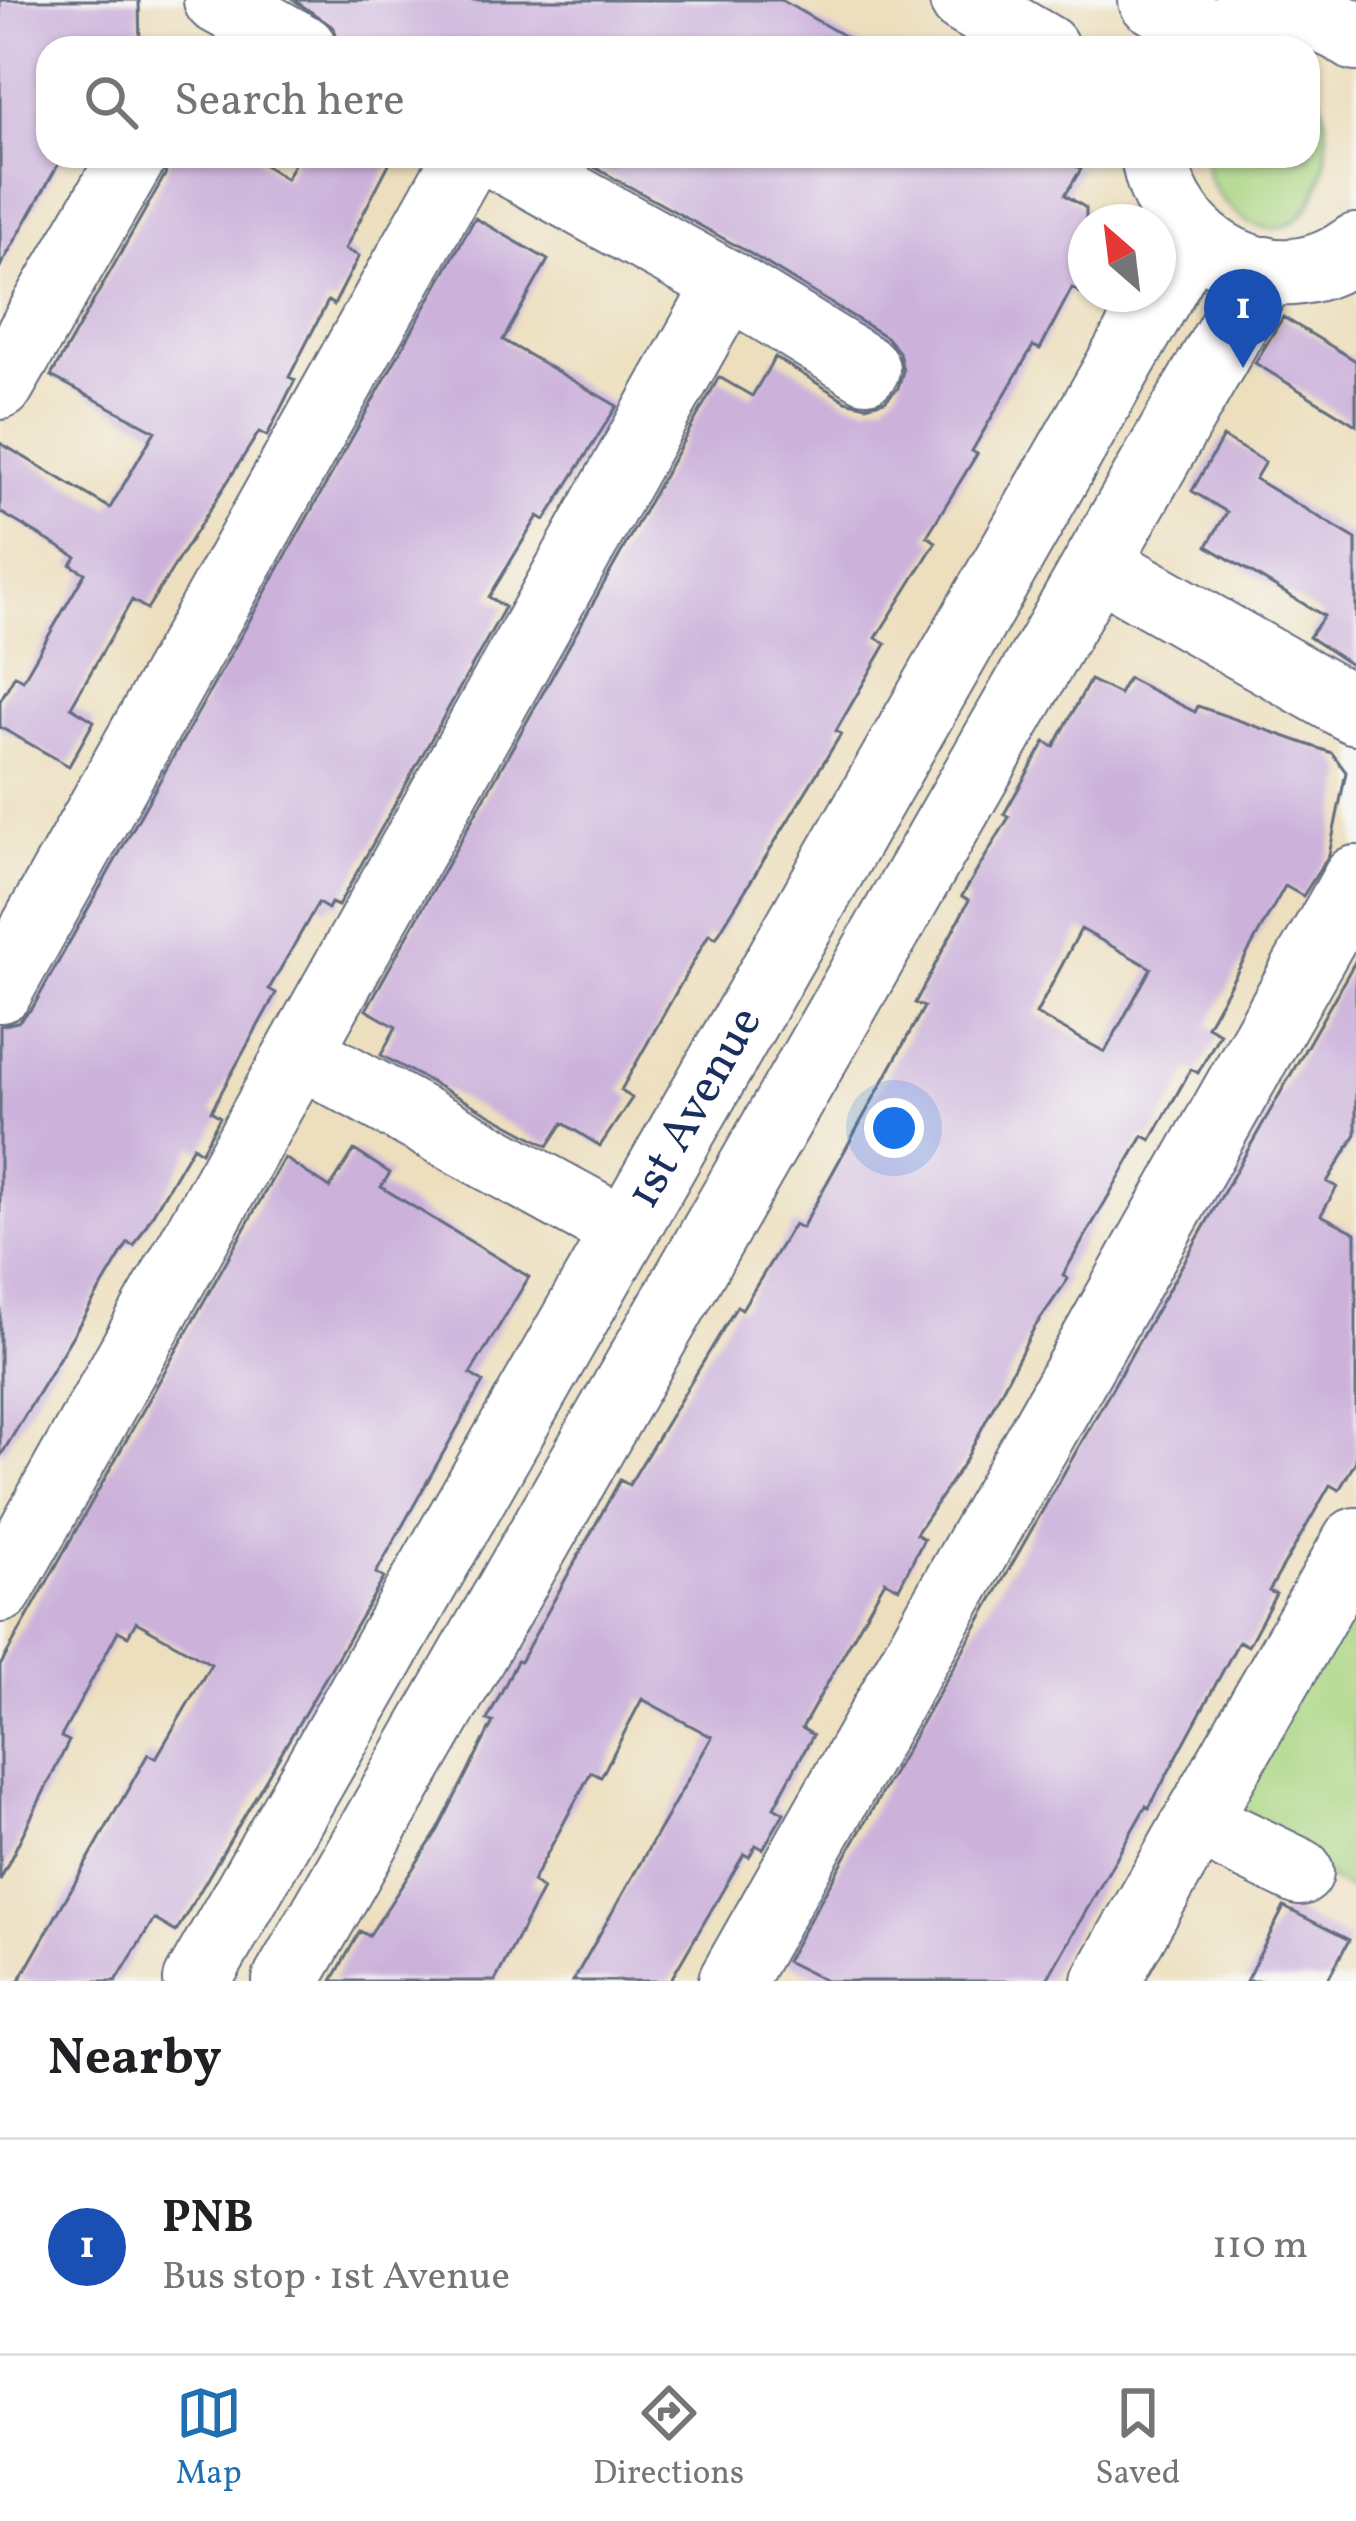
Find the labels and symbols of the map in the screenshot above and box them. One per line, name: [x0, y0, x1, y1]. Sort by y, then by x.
north arrow: [1068, 204, 1176, 312]
pin: 1: [1204, 269, 1282, 368]
street label: 1st Avenue: [611, 995, 779, 1221]
your location: [864, 1098, 924, 1158]

